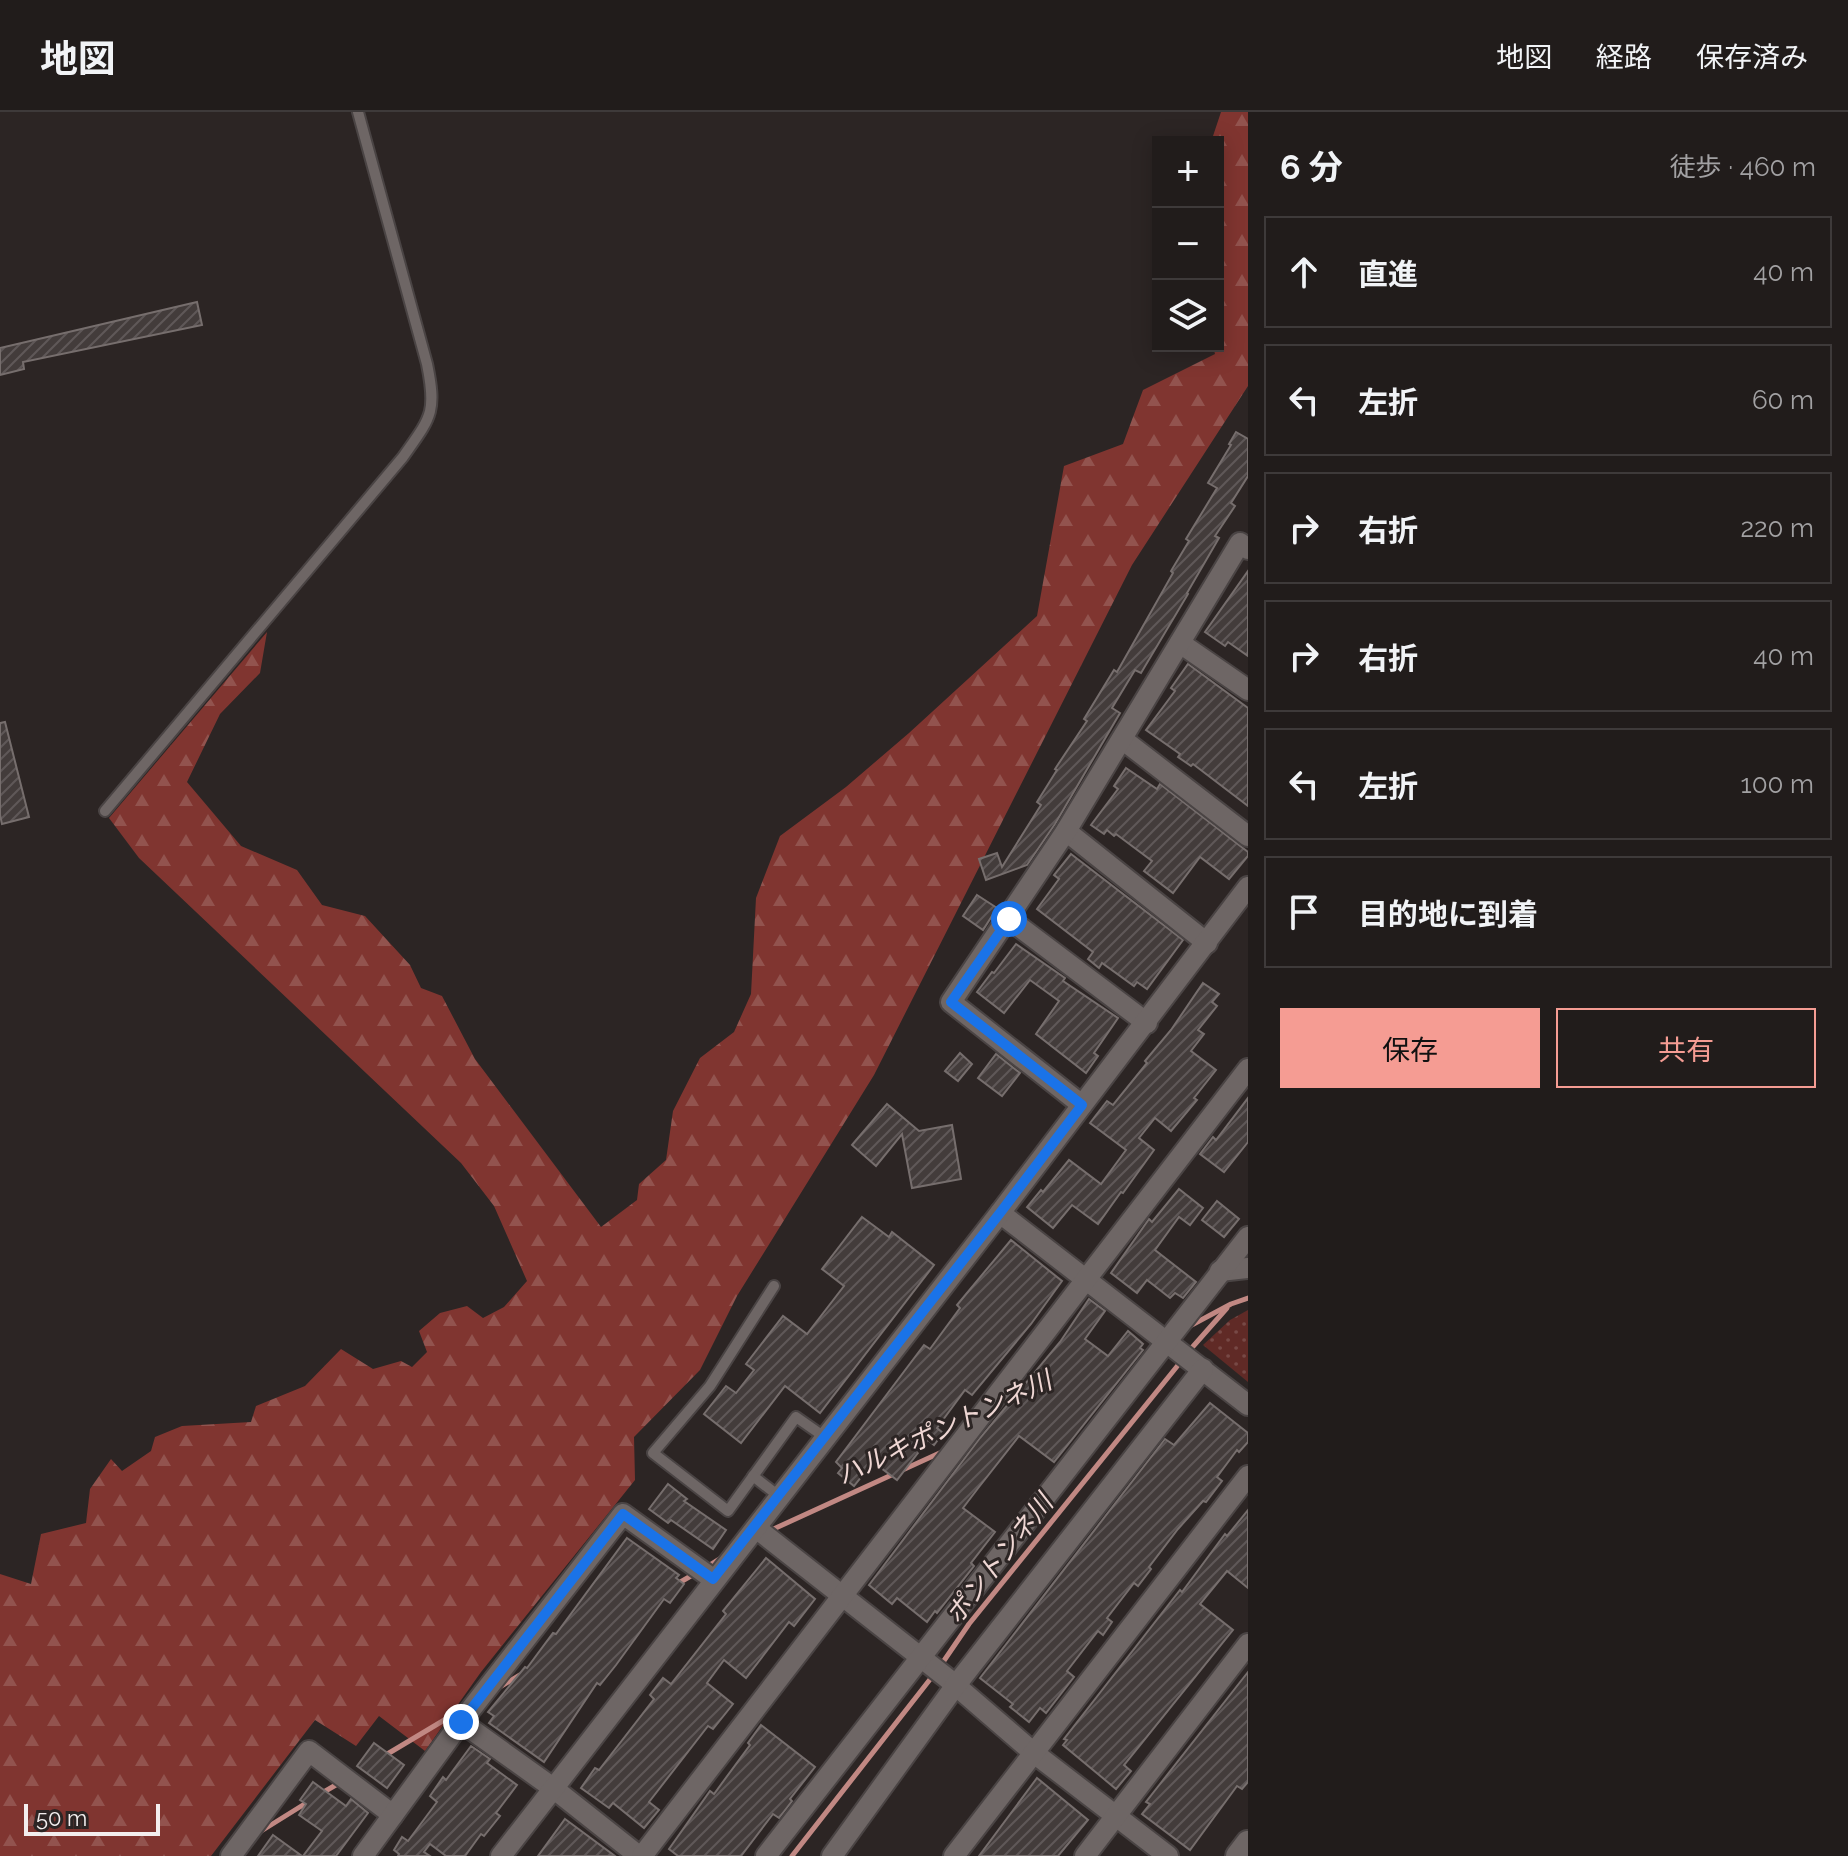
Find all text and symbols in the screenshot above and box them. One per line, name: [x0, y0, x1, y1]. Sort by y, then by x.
text: 地図: [40, 36, 116, 81]
text: 地図: [1496, 41, 1552, 74]
text: 経路: [1596, 41, 1652, 74]
text: 保存済み: [1696, 41, 1808, 74]
map controls: [1152, 136, 1224, 352]
button: +: [1152, 136, 1224, 208]
text: 6 分: [1280, 147, 1343, 187]
text: 徒歩 · 460 m: [1670, 152, 1816, 182]
button: −: [1152, 208, 1224, 280]
icon: ahead: [1282, 250, 1326, 294]
text: 直進: [1358, 257, 1418, 292]
text: 40 m: [1753, 257, 1814, 287]
button: layers: [1152, 280, 1224, 352]
icon: left: [1282, 378, 1326, 422]
text: 左折: [1358, 385, 1418, 420]
text: 60 m: [1752, 385, 1814, 415]
icon: right: [1282, 506, 1326, 550]
text: 右折: [1358, 513, 1418, 548]
text: 220 m: [1740, 513, 1814, 543]
icon: right: [1282, 634, 1326, 678]
text: 右折: [1358, 641, 1418, 676]
text: 40 m: [1753, 641, 1814, 671]
icon: left: [1282, 762, 1326, 806]
text: 左折: [1358, 769, 1418, 804]
text: 100 m: [1741, 769, 1814, 799]
icon: arrive: [1282, 890, 1326, 934]
text: 目的地に到着: [1358, 897, 1538, 932]
route start: [991, 901, 1027, 937]
button: 保存: [1280, 1008, 1540, 1088]
button: 共有: [1556, 1008, 1816, 1088]
water label: ハルキポントンネ川: [832, 1364, 1059, 1491]
water label: ポントンネ川: [939, 1486, 1061, 1629]
route end: [443, 1704, 479, 1740]
scale bar: [24, 1800, 160, 1836]
text: 50 m: [36, 1805, 87, 1831]

